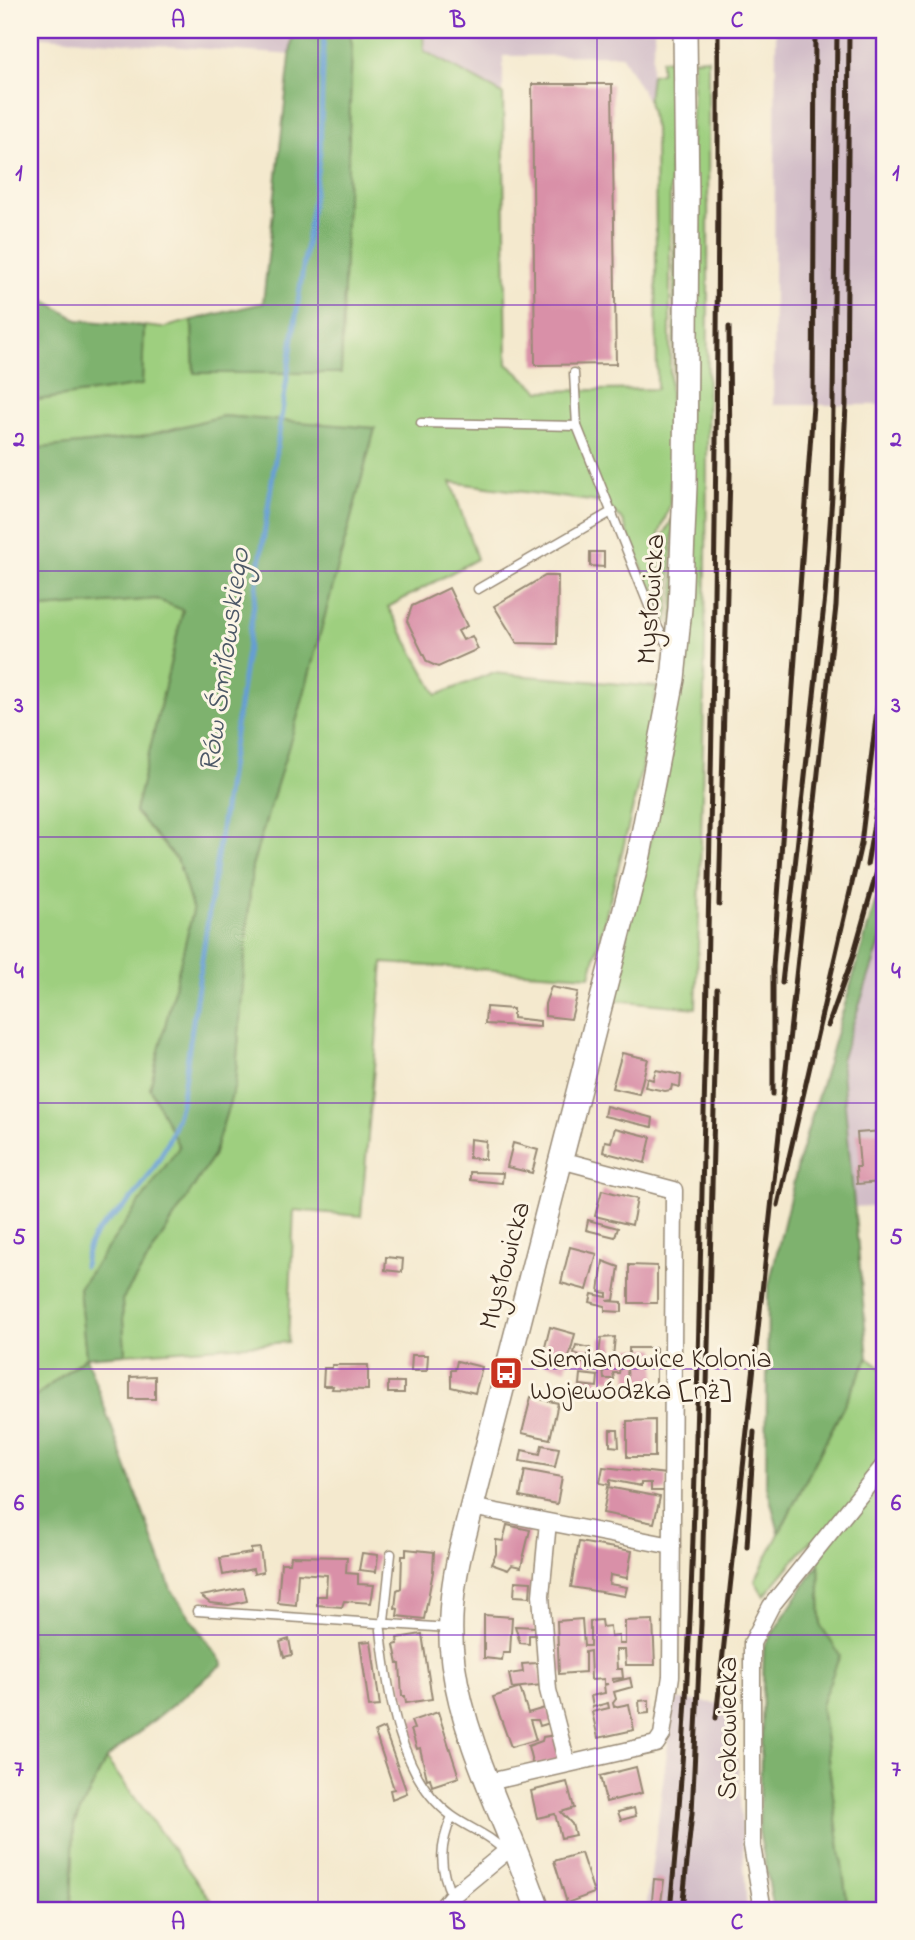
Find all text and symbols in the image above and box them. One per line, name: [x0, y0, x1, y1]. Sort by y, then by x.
text: A: [171, 5, 185, 38]
text: B: [449, 5, 466, 38]
text: C: [731, 5, 744, 38]
text: 1: [15, 158, 23, 191]
text: 1: [892, 158, 900, 191]
text: 2: [12, 424, 25, 457]
text: 2: [889, 424, 902, 457]
street label: Mysłowicka: [627, 532, 678, 666]
water label: Rów Śmiłowskiego: [188, 544, 264, 775]
text: 3: [13, 690, 24, 723]
text: 3: [890, 690, 901, 723]
text: 4: [14, 956, 24, 989]
text: 4: [891, 956, 901, 989]
street label: Mysłowicka: [470, 1197, 543, 1334]
text: 5: [12, 1222, 26, 1255]
text: 5: [889, 1222, 903, 1255]
place label: Siemianowice Kolonia Wojewódzka [nż]: [530, 1340, 772, 1413]
bus stop icon: Siemianowice Kolonia Wojewódzka [nż]: [487, 1354, 525, 1392]
text: 6: [14, 1488, 25, 1521]
text: 6: [891, 1488, 902, 1521]
street label: Srokowiecka: [709, 1657, 750, 1799]
text: 7: [14, 1754, 24, 1787]
text: 7: [891, 1754, 901, 1787]
text: A: [171, 1907, 185, 1940]
text: B: [449, 1907, 466, 1940]
text: C: [731, 1907, 744, 1940]

